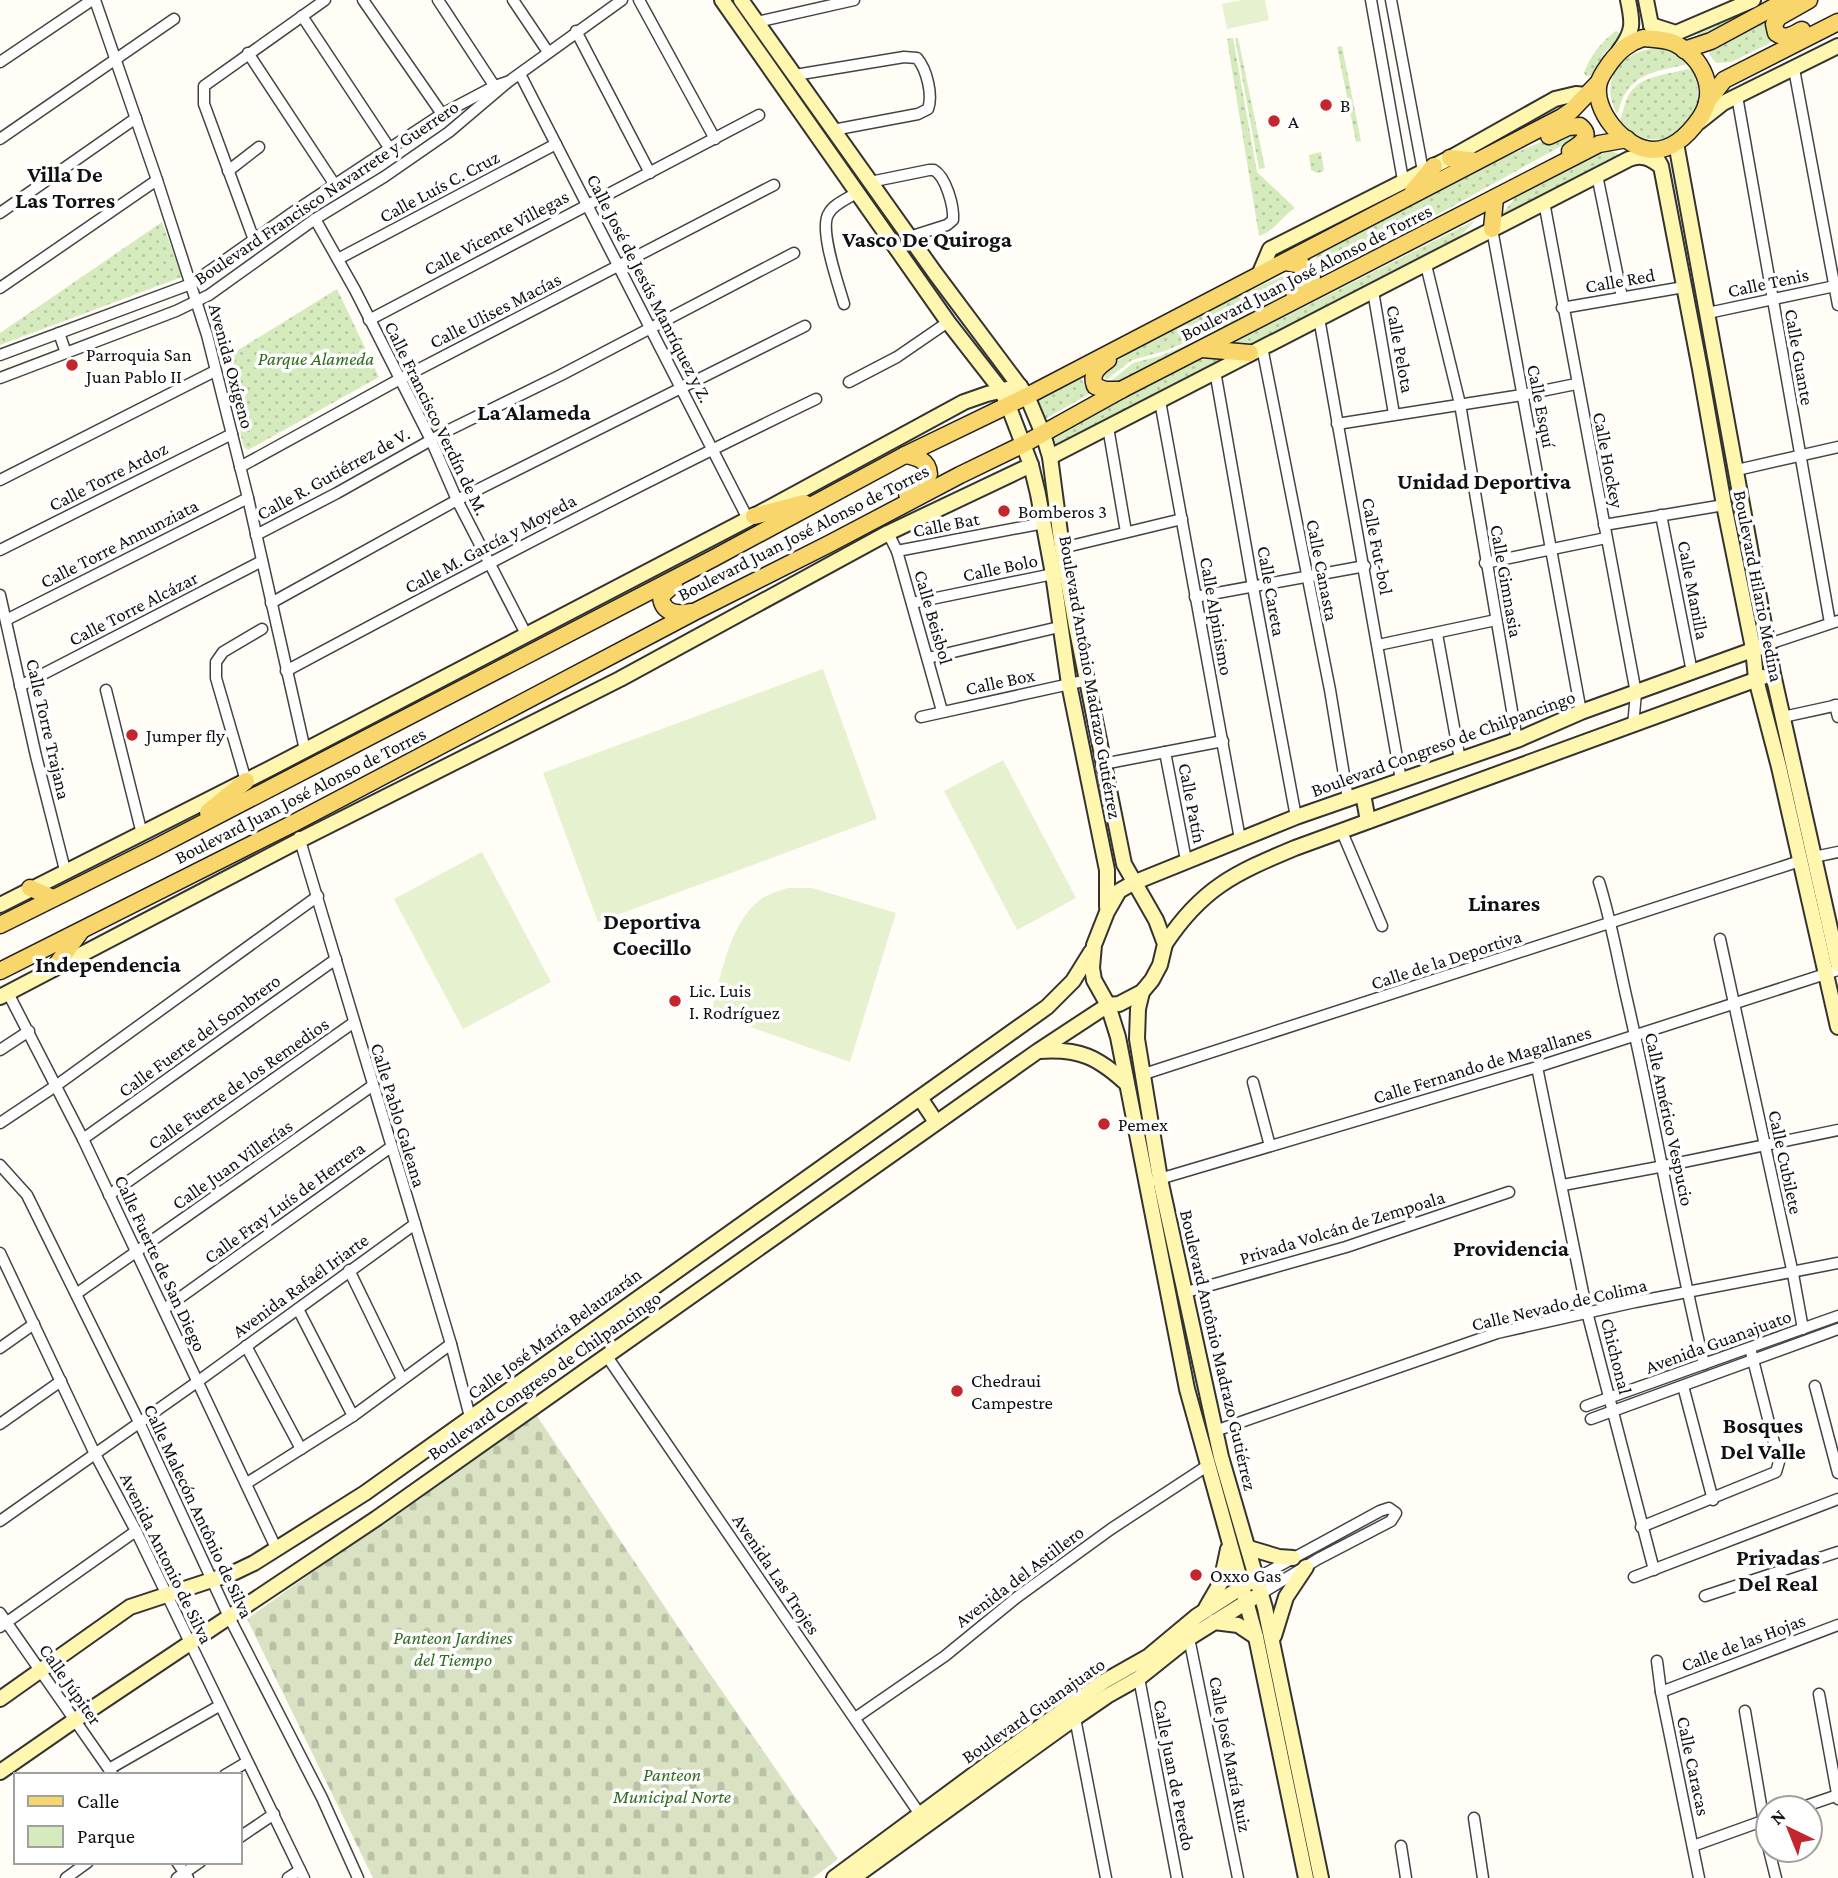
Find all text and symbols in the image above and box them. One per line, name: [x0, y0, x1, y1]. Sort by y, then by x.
place label: B: [1340, 95, 1350, 116]
street label: Boulevard Francisco Navarrete y Guerrero: [190, 96, 462, 289]
marker: B: [1318, 97, 1334, 113]
place label: A: [1288, 111, 1299, 132]
marker: A: [1266, 113, 1282, 129]
street label: Calle Luís C. Cruz: [376, 146, 503, 227]
district label: Villa De Las Torres: [15, 161, 115, 213]
street label: Calle José de Jesús Manríquez y Z.: [583, 170, 716, 406]
street label: Calle Vicente Villegas: [420, 185, 572, 279]
street label: Boulevard Juan José Alonso de Torres: [1177, 200, 1435, 345]
district label: Vasco De Quiroga: [841, 226, 1013, 252]
street label: Calle Red: [1584, 264, 1657, 297]
street label: Calle Tenis: [1726, 264, 1811, 301]
street label: Calle Ulises Macías: [426, 268, 564, 353]
street label: Avenida Oxígeno: [205, 301, 258, 431]
street label: Calle Pelota: [1382, 304, 1419, 395]
street label: Calle Guante: [1781, 307, 1818, 407]
street label: Calle Francisco Verdín de M.: [380, 318, 493, 519]
place label: Parroquia San Juan Pablo II: [84, 344, 192, 387]
park label: Parque Alameda: [258, 348, 374, 369]
marker: Parroquia San Juan Pablo II: [64, 357, 80, 373]
street label: Calle Esquí: [1523, 363, 1560, 451]
district label: La Alameda: [477, 399, 592, 425]
street label: Calle Hockey: [1589, 410, 1628, 510]
street label: Calle R. Gutiérrez de V.: [253, 423, 413, 524]
street label: Calle Torre Ardoz: [45, 437, 171, 515]
street label: Boulevard Juan José Alonso de Torres: [674, 460, 932, 605]
district label: Unidad Deportiva: [1397, 468, 1572, 494]
street label: Calle M. García y Moyeda: [401, 489, 580, 598]
street label: Boulevard Hilario Medina: [1730, 489, 1787, 684]
street label: Calle Torre Annunziata: [37, 494, 202, 592]
street label: Calle Fut-bol: [1358, 496, 1397, 596]
place label: Bomberos 3: [1018, 501, 1107, 522]
marker: Bomberos 3: [996, 503, 1012, 519]
street label: Calle Bat: [911, 508, 982, 541]
street label: Calle Canasta: [1302, 517, 1343, 623]
street label: Calle Gimnasia: [1486, 523, 1527, 639]
street label: Boulevard Antônio Madrazo Gutiérrez: [1055, 534, 1126, 820]
street label: Calle Manilla: [1674, 539, 1713, 642]
street label: Calle Careta: [1253, 544, 1290, 638]
street label: Calle Bolo: [961, 549, 1039, 586]
street label: Calle Alpinismo: [1196, 555, 1237, 677]
street label: Calle Torre Alcázar: [65, 567, 201, 650]
street label: Calle Beisbol: [910, 568, 957, 667]
street label: Calle Torre Trajana: [21, 657, 75, 802]
street label: Calle Box: [964, 664, 1037, 699]
street label: Boulevard Congreso de Chilpancingo: [1308, 686, 1578, 801]
street label: Boulevard Juan José Alonso de Torres: [171, 723, 429, 868]
place label: Jumper fly: [144, 725, 225, 746]
marker: Jumper fly: [124, 727, 140, 743]
street label: Calle Patín: [1174, 761, 1211, 845]
district label: Linares: [1468, 890, 1540, 916]
district label: Deportiva Coecillo: [603, 908, 702, 960]
street label: Calle de la Deportiva: [1368, 925, 1524, 994]
district label: Independencia: [35, 951, 182, 977]
street label: Calle Fuerte del Sombrero: [114, 970, 284, 1101]
place label: Lic. Luis I. Rodríguez: [689, 980, 780, 1023]
marker: Lic. Luis I. Rodríguez: [667, 993, 683, 1009]
street label: Calle Fuerte de los Remedios: [144, 1013, 333, 1154]
street label: Calle Fernando de Magallanes: [1370, 1021, 1594, 1108]
street label: Calle Américo Vespucio: [1641, 1030, 1698, 1208]
street label: Calle Pablo Galeana: [367, 1041, 430, 1190]
street label: Calle Cubilete: [1764, 1108, 1807, 1216]
place label: Pemex: [1118, 1114, 1168, 1135]
street label: Calle Juan Villerías: [168, 1115, 296, 1214]
marker: Pemex: [1096, 1116, 1112, 1132]
street label: Calle Fray Luís de Herrera: [200, 1137, 369, 1268]
street label: Calle Fuerte de San Diego: [110, 1172, 211, 1355]
street label: Privada Volcán de Zempoala: [1237, 1186, 1447, 1269]
street label: Boulevard Antônio Madrazo Gutiérrez: [1176, 1208, 1261, 1492]
street label: Avenida Rafaél Iriarte: [228, 1229, 372, 1342]
district label: Providencia: [1453, 1235, 1570, 1261]
street label: Calle José María Belauzarán: [463, 1263, 645, 1404]
street label: Calle Nevado de Colima: [1469, 1274, 1649, 1335]
street label: Boulevard Congreso de Chilpancingo: [424, 1287, 665, 1464]
street label: Avenida Guanajuato: [1642, 1305, 1794, 1379]
street label: Chichonal: [1597, 1316, 1636, 1396]
place label: Chedraui Campestre: [971, 1370, 1053, 1413]
marker: Chedraui Campestre: [949, 1383, 965, 1399]
street label: Calle Malecón Antônio de Silva: [140, 1401, 258, 1622]
district label: Bosques Del Valle: [1720, 1412, 1806, 1464]
street label: Avenida Antonio de Silva: [116, 1469, 217, 1647]
street label: Avenida Las Trojes: [728, 1510, 825, 1639]
street label: Avenida del Astillero: [951, 1521, 1088, 1632]
district label: Privadas Del Real: [1736, 1544, 1820, 1596]
place label: Oxxo Gas: [1210, 1565, 1282, 1586]
marker: Oxxo Gas: [1188, 1567, 1204, 1583]
street label: Calle de las Hojas: [1678, 1609, 1809, 1677]
park label: Panteon Jardines del Tiempo: [393, 1627, 513, 1670]
street label: Calle Júpiter: [35, 1640, 106, 1729]
street label: Boulevard Guanajuato: [958, 1653, 1109, 1768]
street label: Calle José María Ruiz: [1205, 1674, 1256, 1834]
street label: Calle Juan de Peredo: [1150, 1698, 1199, 1853]
street label: Calle Caracas: [1673, 1715, 1714, 1818]
park label: Panteon Municipal Norte: [612, 1764, 731, 1807]
legend: [14, 1773, 242, 1864]
text: Calle: [77, 1789, 119, 1813]
north arrow: [1754, 1794, 1824, 1864]
text: N: [1766, 1805, 1790, 1829]
text: Parque: [77, 1824, 135, 1848]

